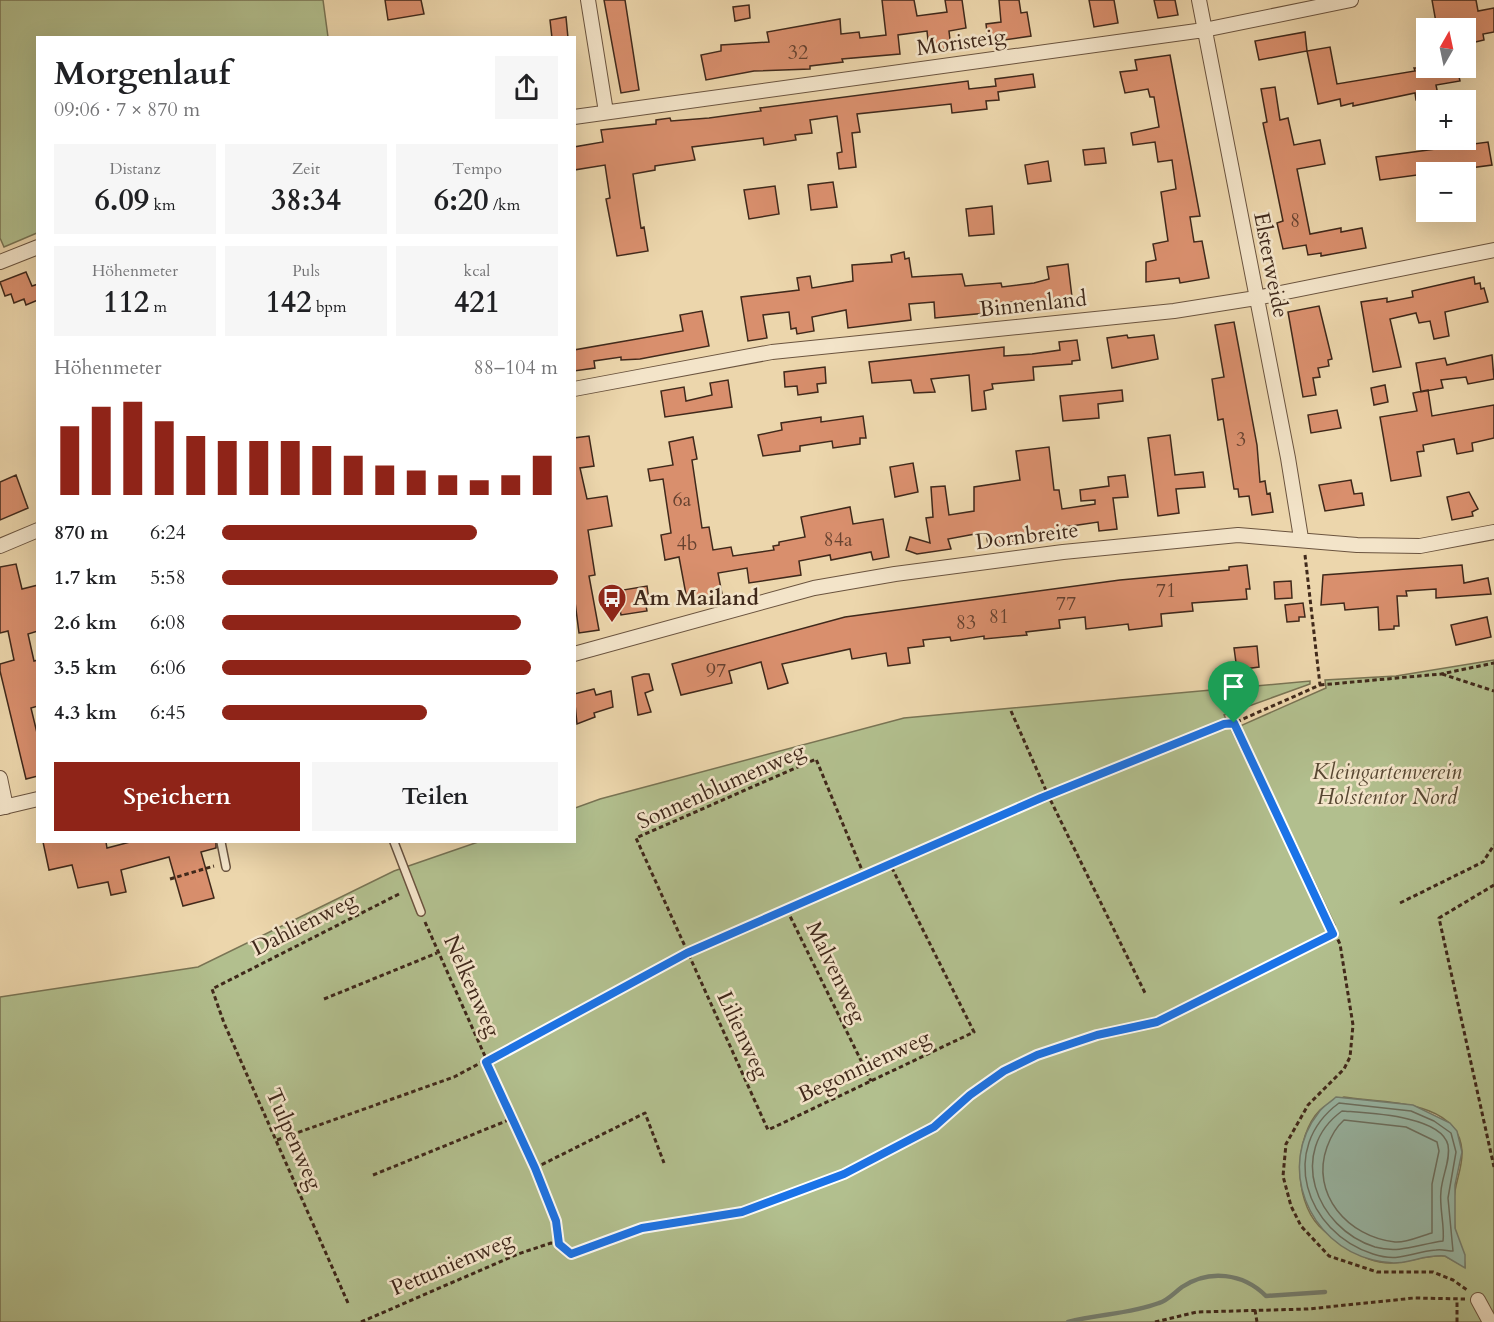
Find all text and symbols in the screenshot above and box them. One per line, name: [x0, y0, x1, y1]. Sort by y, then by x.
north arrow: [1416, 18, 1476, 78]
map controls: [1416, 18, 1476, 222]
street label: Moristeig: [915, 21, 1008, 63]
house number: 32: [788, 39, 808, 66]
text: Morgenlauf: [54, 51, 230, 96]
button: share: [495, 56, 558, 119]
button: +: [1416, 90, 1476, 150]
text: 09:06 · 7 × 870 m: [54, 96, 200, 123]
text: Distanz: [109, 158, 161, 180]
text: Zeit: [292, 158, 320, 180]
text: Tempo: [452, 158, 502, 180]
button: −: [1416, 162, 1476, 222]
text: 6.09: [94, 180, 149, 221]
text: 38:34: [271, 180, 341, 221]
text: 6:20: [434, 180, 489, 221]
text: km: [149, 194, 176, 216]
text: /km: [489, 194, 520, 216]
house number: 8: [1290, 207, 1300, 234]
street label: Elsterweide: [1246, 210, 1296, 320]
text: Höhenmeter: [92, 260, 178, 282]
text: Puls: [292, 260, 320, 282]
text: kcal: [464, 260, 490, 282]
text: 112: [103, 282, 149, 323]
text: 142: [265, 282, 312, 323]
text: 421: [454, 282, 500, 323]
street label: Binnenland: [978, 283, 1089, 325]
text: m: [149, 296, 167, 318]
text: bpm: [312, 296, 347, 318]
text: Höhenmeter: [54, 354, 162, 381]
text: 88–104 m: [473, 354, 558, 381]
house number: 3: [1236, 426, 1246, 453]
house number: 6a: [673, 486, 692, 513]
street label: Dornbreite: [974, 515, 1080, 557]
text: 870 m: [54, 519, 109, 546]
text: 6:24: [150, 519, 186, 546]
house number: 84a: [823, 526, 853, 553]
house number: 4b: [677, 530, 697, 557]
text: 1.7 km: [54, 564, 117, 591]
text: 5:58: [150, 564, 186, 591]
house number: 71: [1156, 577, 1176, 604]
bus stop icon: Am Mailand: [596, 582, 628, 624]
place label: Am Mailand: [633, 583, 759, 613]
house number: 77: [1056, 590, 1076, 617]
house number: 81: [989, 603, 1009, 630]
text: 2.6 km: [54, 609, 117, 636]
text: 6:08: [150, 609, 186, 636]
house number: 83: [956, 609, 976, 636]
text: 3.5 km: [54, 654, 117, 681]
text: 6:06: [150, 654, 186, 681]
house number: 97: [706, 657, 726, 684]
pin: [1208, 661, 1259, 723]
icon: arrive: [1217, 670, 1250, 703]
text: 4.3 km: [54, 699, 117, 726]
text: 6:45: [150, 699, 186, 726]
street label: Sonnenblumenweg: [632, 735, 810, 837]
park label: Kleingartenverein Holstentor Nord: [1312, 757, 1462, 812]
button: Speichern: [54, 762, 300, 831]
button: Teilen: [312, 762, 558, 831]
street label: Dahlienweg: [247, 885, 362, 963]
street label: Malvenweg: [799, 916, 874, 1028]
street label: Nelkenweg: [436, 930, 508, 1042]
street label: Lilienweg: [710, 986, 777, 1084]
street label: Begonnienweg: [793, 1022, 936, 1110]
street label: Tulpenweg: [258, 1084, 330, 1195]
street label: Pettunienweg: [386, 1225, 518, 1303]

